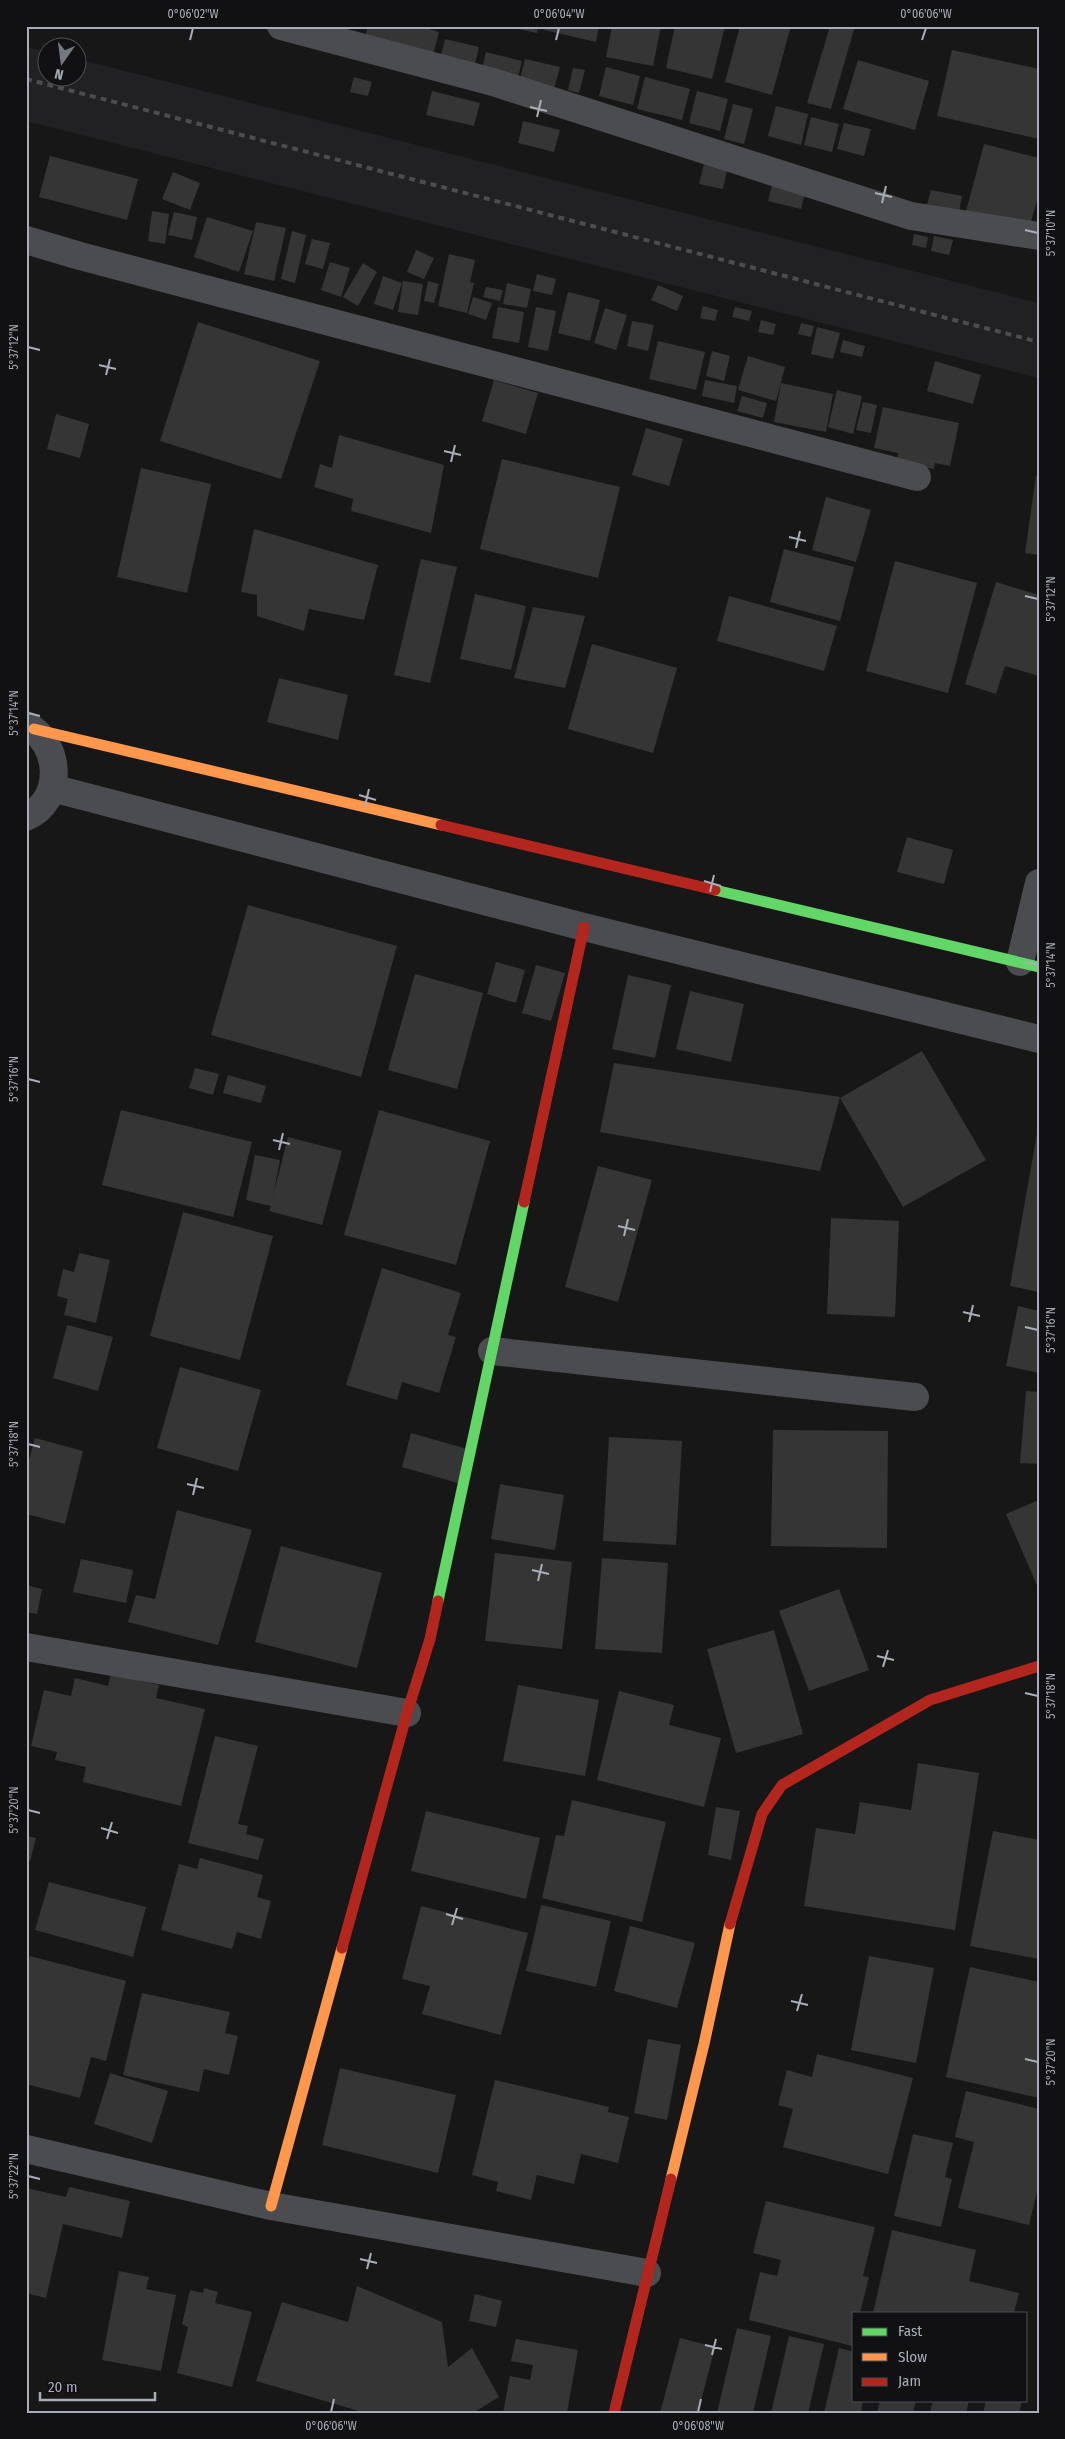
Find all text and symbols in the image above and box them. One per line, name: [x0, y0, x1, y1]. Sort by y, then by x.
text: 0°06'02"W: [167, 7, 219, 21]
text: 0°06'04"W: [533, 7, 585, 21]
text: 0°06'06"W: [900, 7, 952, 21]
north arrow: [38, 38, 88, 88]
text: N: [53, 65, 65, 83]
text: 5°37'10"N: [1044, 210, 1058, 256]
text: 5°37'12"N: [7, 324, 21, 370]
text: 5°37'12"N: [1044, 576, 1058, 622]
text: 5°37'14"N: [7, 690, 21, 736]
text: 5°37'14"N: [1044, 942, 1058, 988]
text: 5°37'16"N: [7, 1056, 21, 1102]
text: 5°37'16"N: [1044, 1307, 1058, 1353]
text: 5°37'18"N: [7, 1421, 21, 1467]
text: 5°37'18"N: [1044, 1673, 1058, 1719]
text: 5°37'20"N: [7, 1786, 21, 1834]
text: 5°37'20"N: [1044, 2038, 1058, 2086]
text: 5°37'22"N: [7, 2153, 21, 2199]
legend: [852, 2312, 1028, 2402]
text: Fast: [898, 2322, 922, 2340]
text: Slow: [898, 2348, 927, 2366]
scale bar: [40, 2369, 155, 2401]
text: Jam: [898, 2372, 921, 2390]
text: 20 m: [48, 2378, 78, 2396]
text: 0°06'06"W: [305, 2419, 357, 2433]
text: 0°06'08"W: [672, 2419, 724, 2433]

